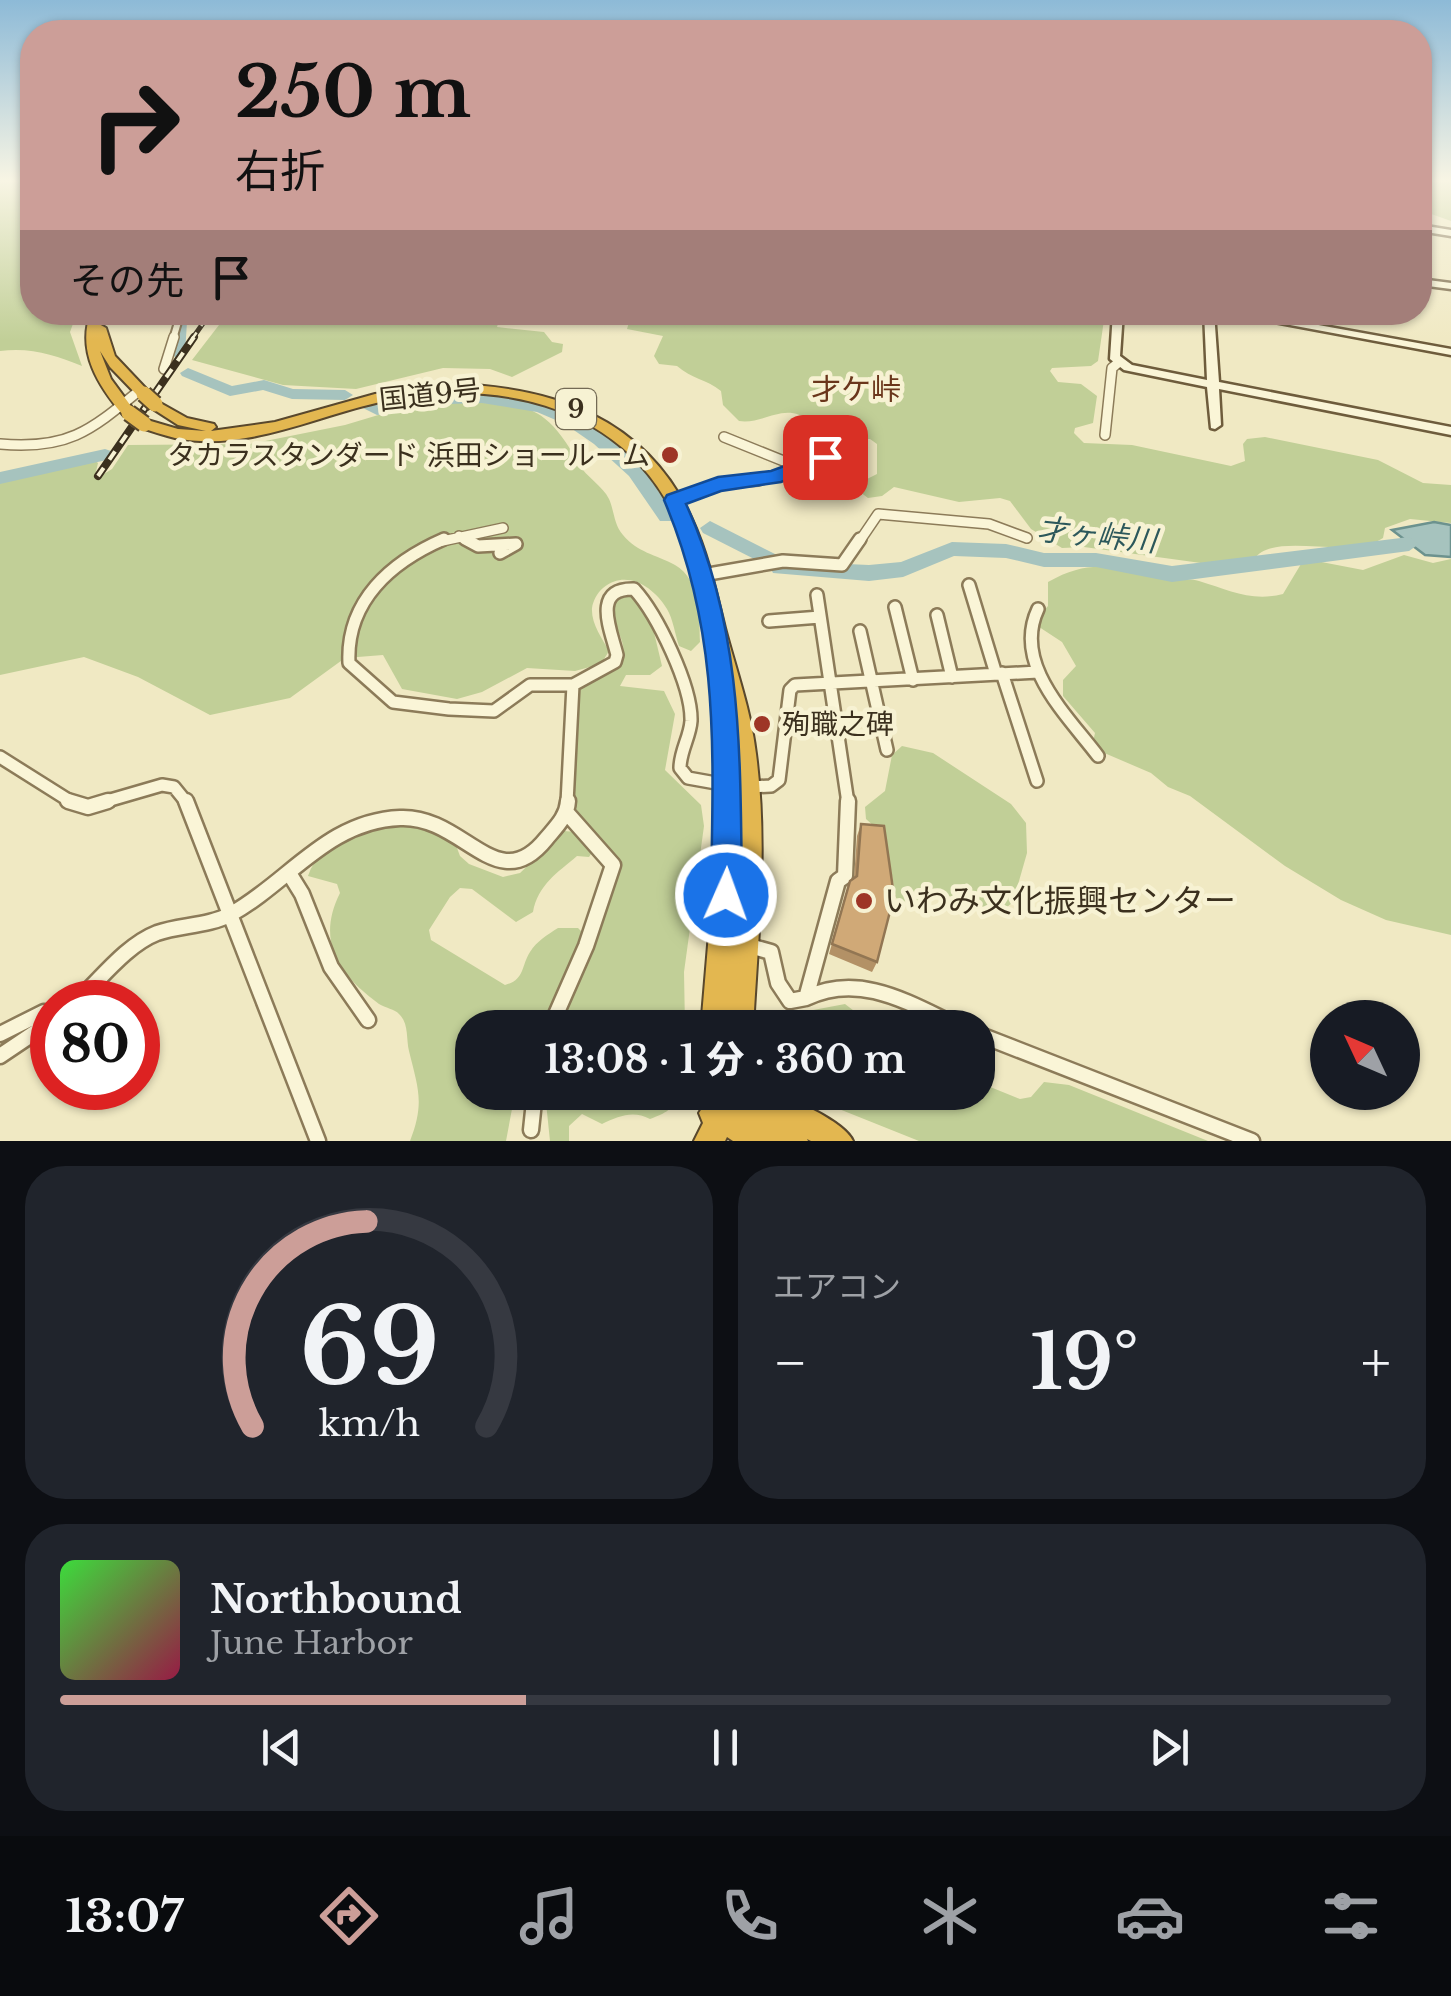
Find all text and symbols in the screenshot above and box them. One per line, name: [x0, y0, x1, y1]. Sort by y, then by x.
text: 250 m: [235, 49, 471, 136]
icon: right: [70, 60, 200, 190]
text: 右折: [235, 143, 325, 199]
icon: arrive: [204, 250, 259, 305]
text: その先: [70, 257, 184, 304]
district label: 才ケ峠: [811, 371, 901, 408]
street label: 国道9号: [377, 372, 483, 418]
road number: 9: [556, 389, 596, 429]
pin: [783, 415, 868, 500]
icon: arrive: [798, 430, 853, 485]
place label: タカラスタンダード 浜田ショールーム: [167, 438, 650, 473]
marker: タカラスタンダード 浜田ショールーム: [659, 444, 681, 466]
water label: 才ヶ峠川: [1035, 510, 1162, 560]
place label: 殉職之碑: [782, 707, 894, 742]
marker: 殉職之碑: [751, 713, 773, 735]
position arrow: [674, 843, 778, 947]
place label: いわみ文化振興センター: [884, 881, 1236, 921]
marker: いわみ文化振興センター: [853, 890, 875, 912]
speed limit sign: 80: [30, 980, 160, 1110]
north arrow: [1310, 1000, 1420, 1110]
map controls: [1310, 1000, 1420, 1110]
text: 13:08 · 1 分 · 360 m: [544, 1036, 906, 1083]
text: エアコン: [773, 1267, 901, 1307]
text: 69: [299, 1283, 439, 1412]
text: 19°: [1030, 1316, 1138, 1409]
text: −: [773, 1329, 808, 1397]
text: +: [1361, 1329, 1391, 1397]
text: km/h: [318, 1401, 420, 1446]
text: Northbound: [210, 1576, 462, 1623]
text: June Harbor: [210, 1623, 413, 1663]
icon: previous: [254, 1720, 309, 1775]
icon: pause: [698, 1720, 753, 1775]
icon: next: [1142, 1720, 1197, 1775]
icon: directions: [314, 1881, 384, 1951]
icon: music: [514, 1881, 584, 1951]
icon: phone: [715, 1881, 785, 1951]
icon: climate: [915, 1881, 985, 1951]
icon: car: [1115, 1881, 1185, 1951]
icon: filters: [1316, 1881, 1386, 1951]
text: 13:07: [65, 1888, 183, 1944]

